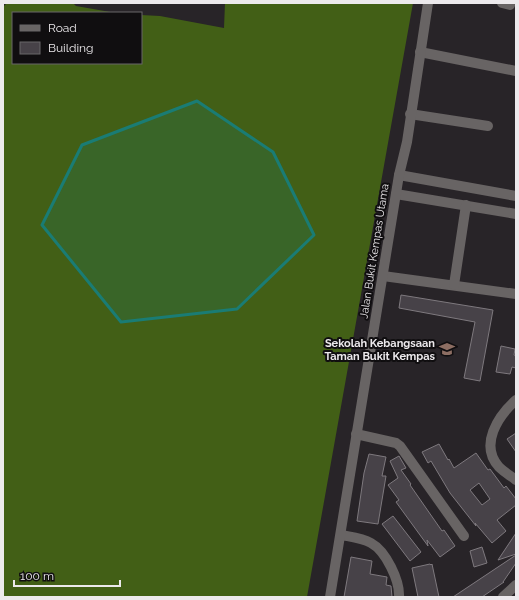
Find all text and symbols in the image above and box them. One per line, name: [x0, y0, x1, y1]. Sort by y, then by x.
legend: [12, 12, 142, 64]
text: Road: [48, 21, 77, 35]
text: Building: [48, 41, 94, 55]
street label: Jalan Bukit Kempas Utama: [357, 183, 392, 319]
place label: Sekolah Kebangsaan Taman Bukit Kempas: [324, 337, 436, 363]
school or university icon: Sekolah Kebangsaan Taman Bukit Kempas: [438, 340, 456, 358]
scale bar: [14, 562, 120, 588]
text: 100 m: [20, 569, 54, 583]

